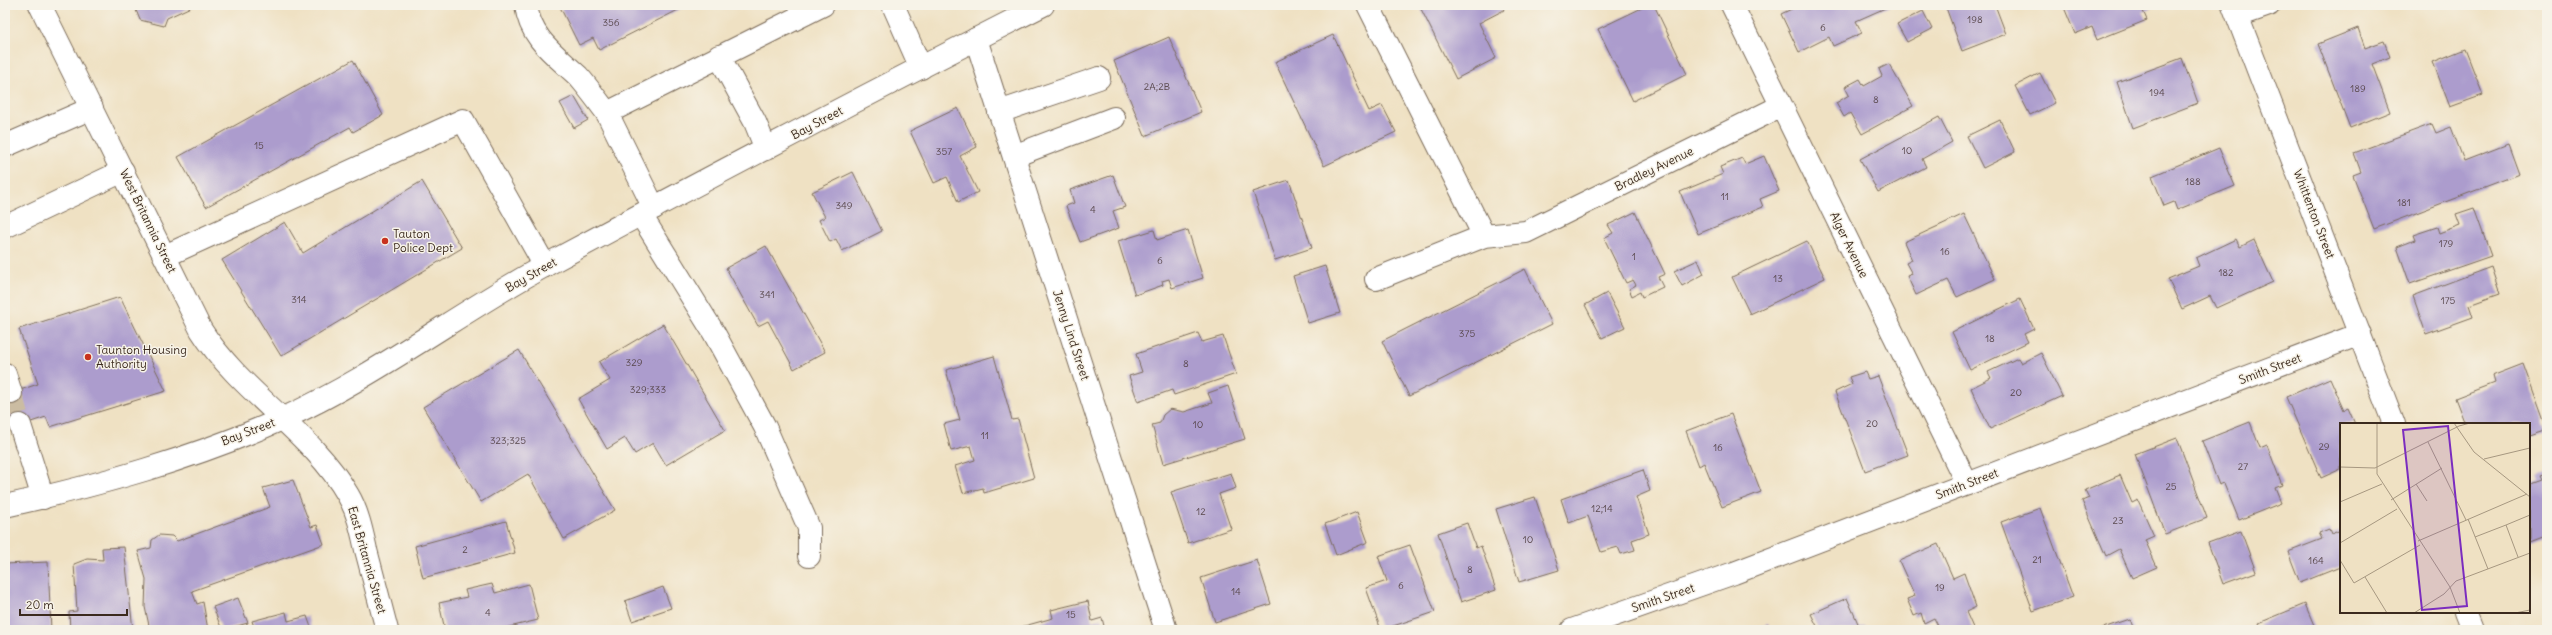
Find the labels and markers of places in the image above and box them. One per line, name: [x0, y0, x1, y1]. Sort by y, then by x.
place label: Tauton Police Dept: [393, 226, 453, 255]
marker: Tauton Police Dept: [380, 236, 390, 246]
place label: Taunton Housing Authority: [96, 342, 187, 371]
marker: Taunton Housing Authority: [83, 352, 93, 362]

